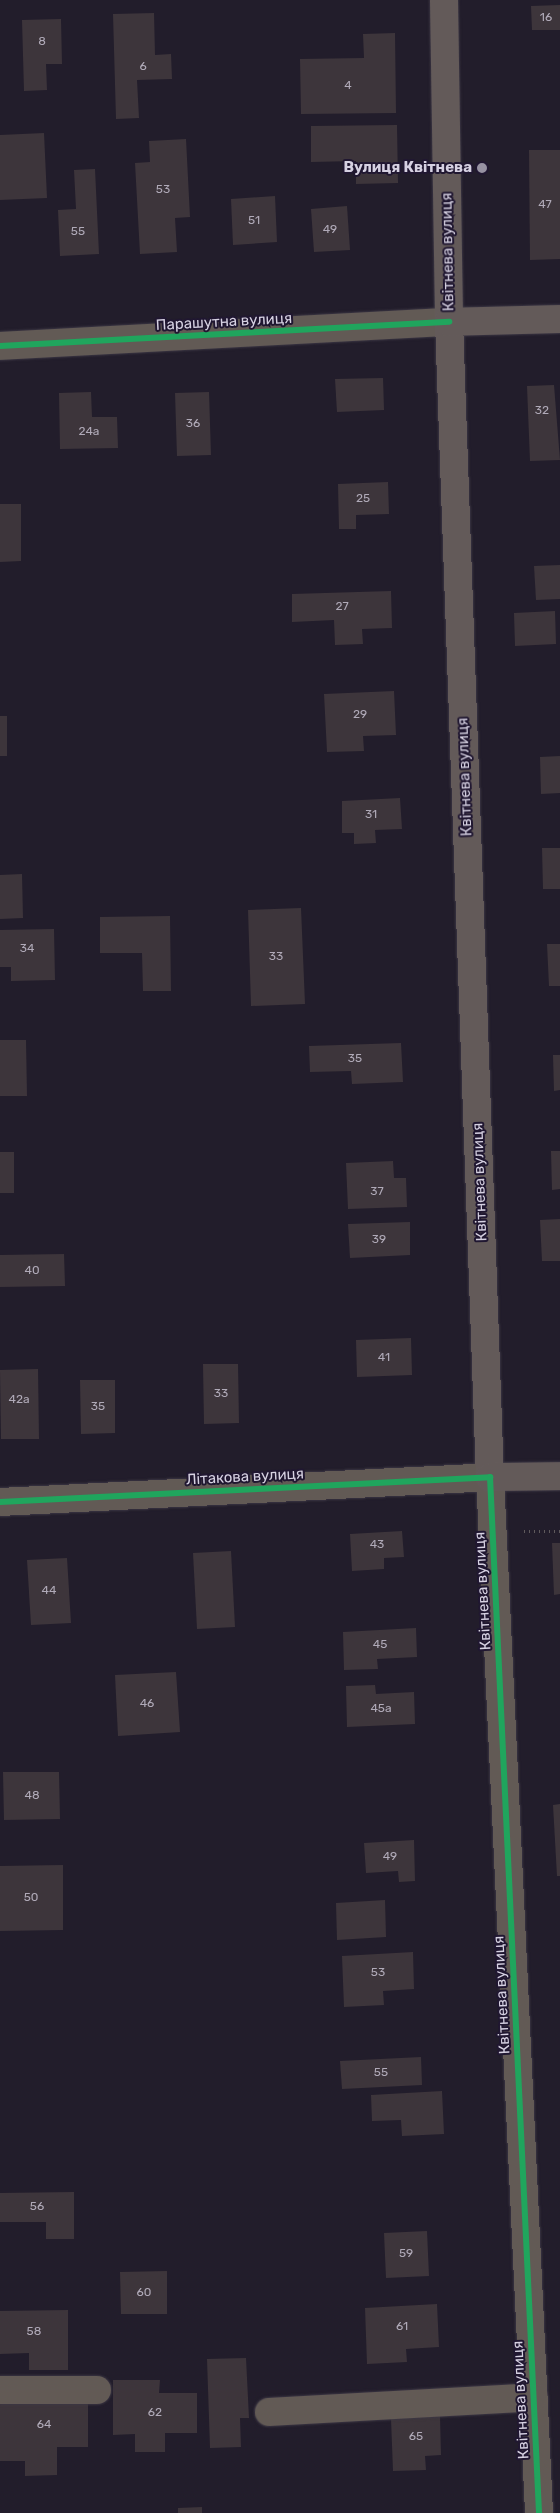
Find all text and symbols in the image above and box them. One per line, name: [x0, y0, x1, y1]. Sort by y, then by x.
house number: 16: [540, 11, 552, 25]
house number: 8: [38, 35, 46, 49]
house number: 6: [139, 60, 147, 74]
house number: 4: [344, 79, 352, 93]
place label: Вулиця Квітнева: [343, 159, 472, 177]
marker: Вулиця Квітнева: [476, 162, 488, 174]
house number: 53: [156, 183, 170, 197]
street label: Квітнева вулиця: [438, 193, 458, 311]
house number: 47: [538, 198, 552, 212]
house number: 51: [248, 214, 260, 228]
house number: 49: [323, 223, 337, 237]
house number: 55: [71, 225, 85, 239]
street label: Парашутна вулиця: [155, 309, 293, 335]
house number: 32: [535, 404, 549, 418]
house number: 36: [186, 417, 200, 431]
house number: 24а: [78, 425, 100, 439]
house number: 25: [356, 492, 370, 506]
house number: 27: [335, 600, 349, 614]
house number: 29: [353, 708, 367, 722]
street label: Квітнева вулиця: [454, 717, 476, 837]
house number: 31: [365, 808, 377, 822]
house number: 34: [20, 942, 34, 956]
house number: 33: [269, 950, 283, 964]
house number: 35: [348, 1052, 362, 1066]
street label: Квітнева вулиця: [469, 1122, 491, 1242]
house number: 37: [370, 1185, 384, 1199]
house number: 39: [372, 1233, 386, 1247]
house number: 40: [24, 1264, 40, 1278]
house number: 41: [378, 1351, 390, 1365]
house number: 33: [214, 1387, 228, 1401]
house number: 42а: [8, 1393, 30, 1407]
house number: 35: [91, 1400, 105, 1414]
street label: Літакова вулиця: [185, 1465, 305, 1489]
street label: Квітнева вулиця: [471, 1531, 495, 1651]
house number: 43: [370, 1538, 384, 1552]
house number: 44: [42, 1584, 56, 1598]
house number: 45: [373, 1638, 387, 1652]
house number: 46: [140, 1697, 154, 1711]
house number: 45а: [370, 1702, 392, 1716]
house number: 48: [24, 1789, 40, 1803]
house number: 49: [383, 1850, 397, 1864]
house number: 50: [24, 1891, 38, 1905]
street label: Квітнева вулиця: [490, 1935, 514, 2055]
house number: 53: [371, 1966, 385, 1980]
house number: 55: [374, 2066, 388, 2080]
house number: 56: [30, 2200, 44, 2214]
house number: 59: [399, 2247, 413, 2261]
house number: 60: [137, 2286, 151, 2300]
house number: 61: [396, 2320, 408, 2334]
house number: 58: [27, 2325, 41, 2339]
street label: Квітнева вулиця: [509, 2340, 533, 2460]
house number: 62: [148, 2406, 162, 2420]
house number: 64: [37, 2418, 51, 2432]
house number: 65: [409, 2430, 423, 2444]

